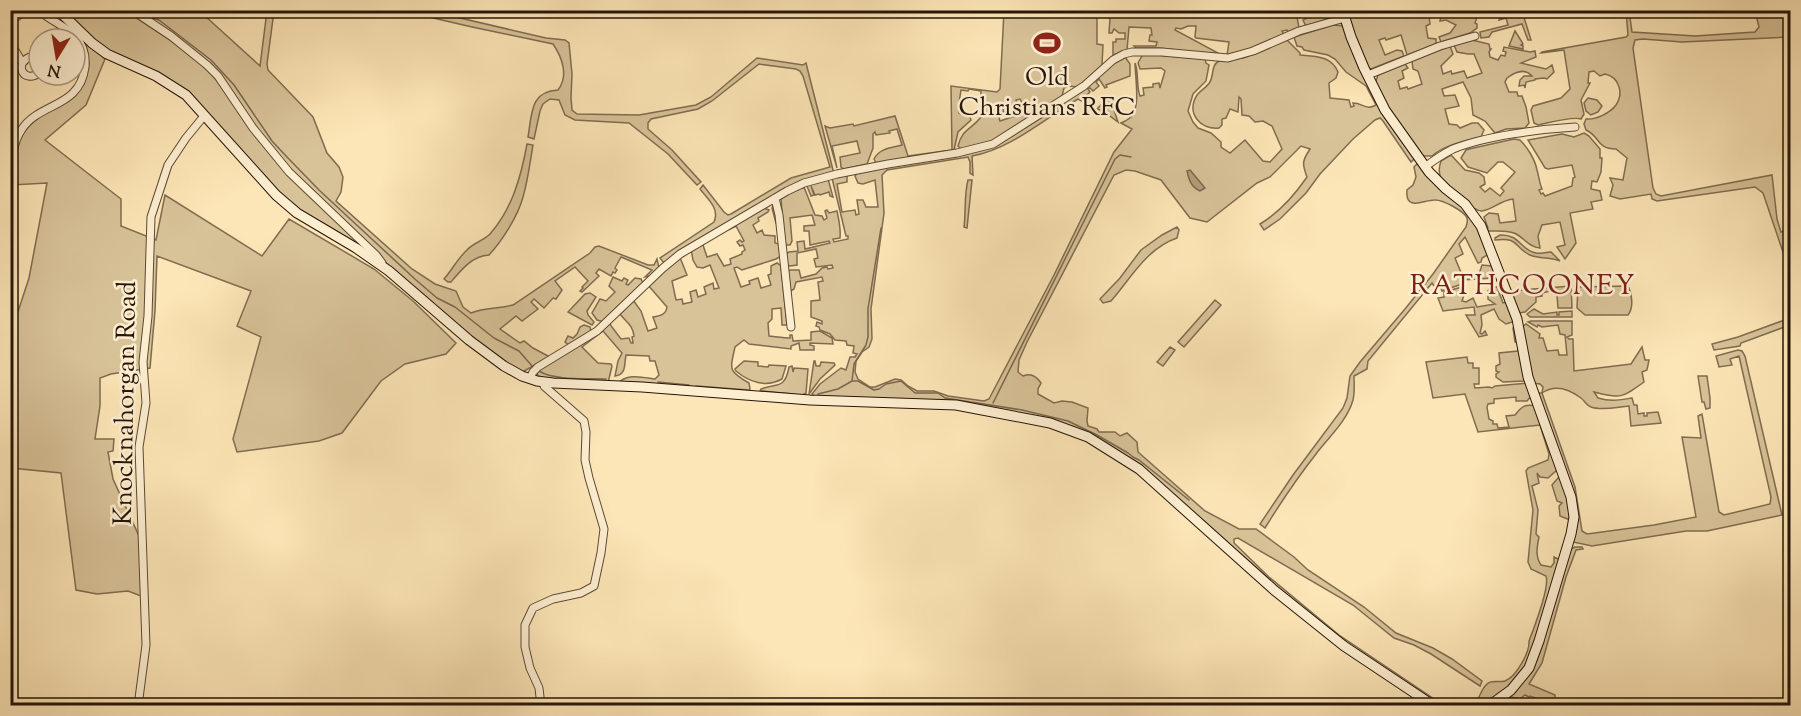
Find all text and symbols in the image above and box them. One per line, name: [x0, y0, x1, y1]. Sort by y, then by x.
north arrow: [27, 27, 87, 87]
sports icon: Old Christians RFC: [1032, 28, 1062, 58]
text: N: [46, 57, 63, 82]
place label: Old Christians RFC: [959, 60, 1135, 127]
district label: RATHCOONEY: [1410, 267, 1636, 307]
street label: Knocknahorgan Road: [106, 280, 147, 525]

